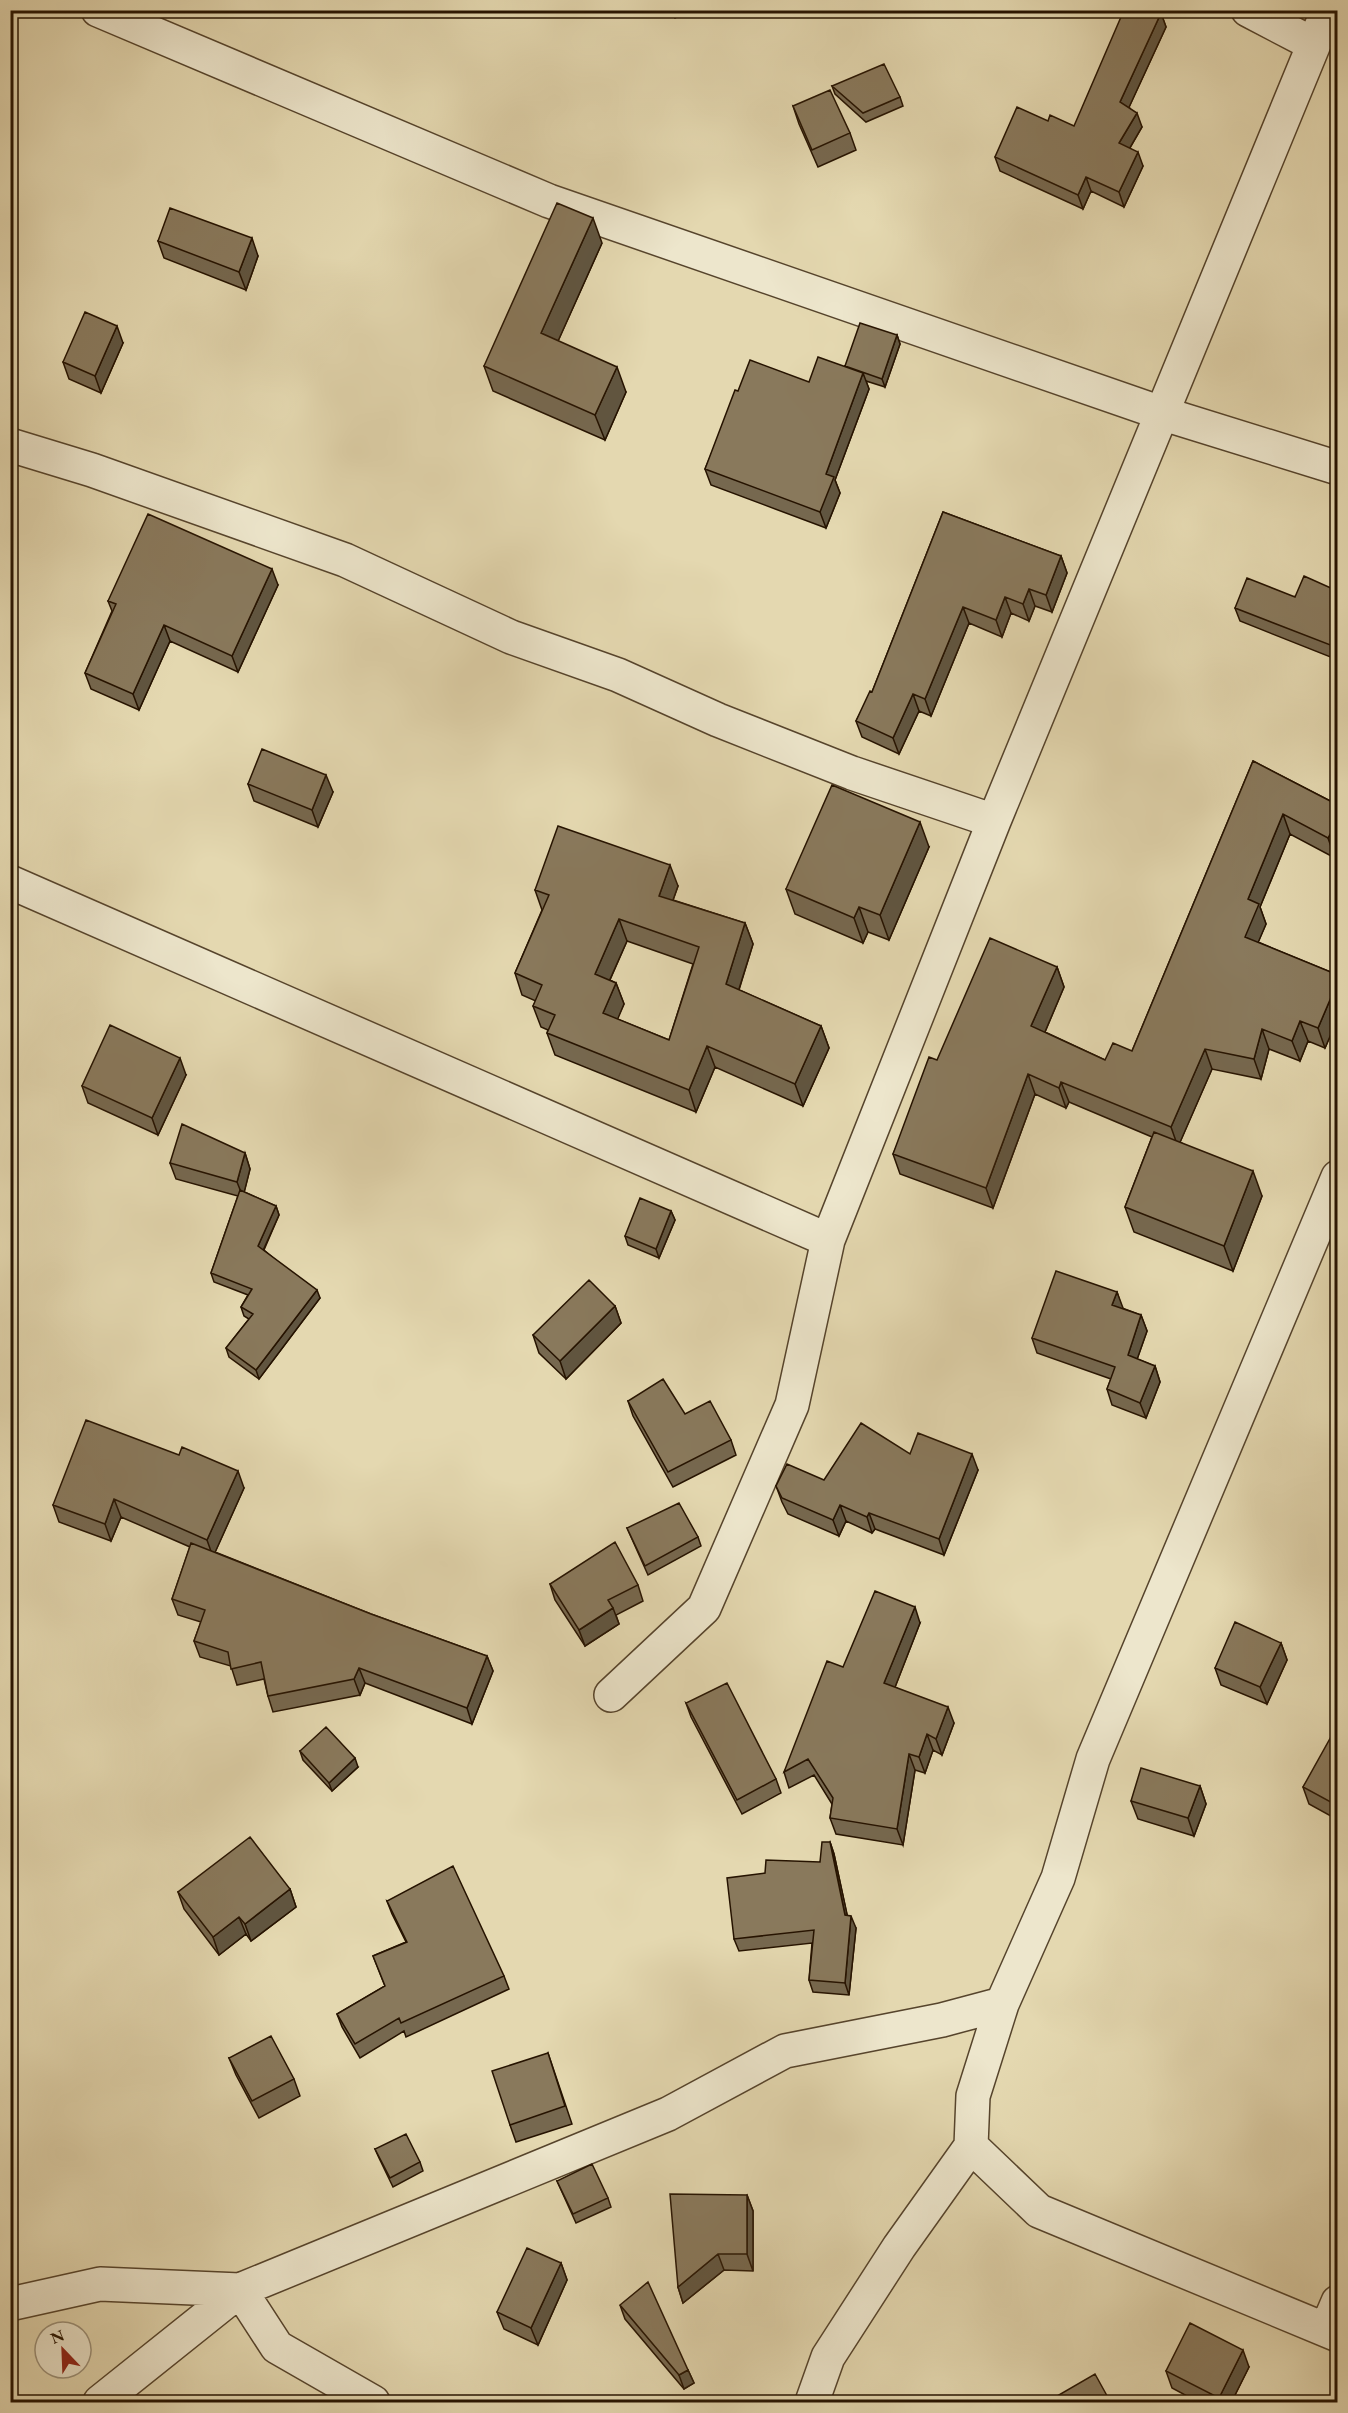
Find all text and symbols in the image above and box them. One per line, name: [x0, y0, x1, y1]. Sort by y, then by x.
north arrow: [33, 2320, 93, 2380]
text: N: [47, 2324, 67, 2349]

